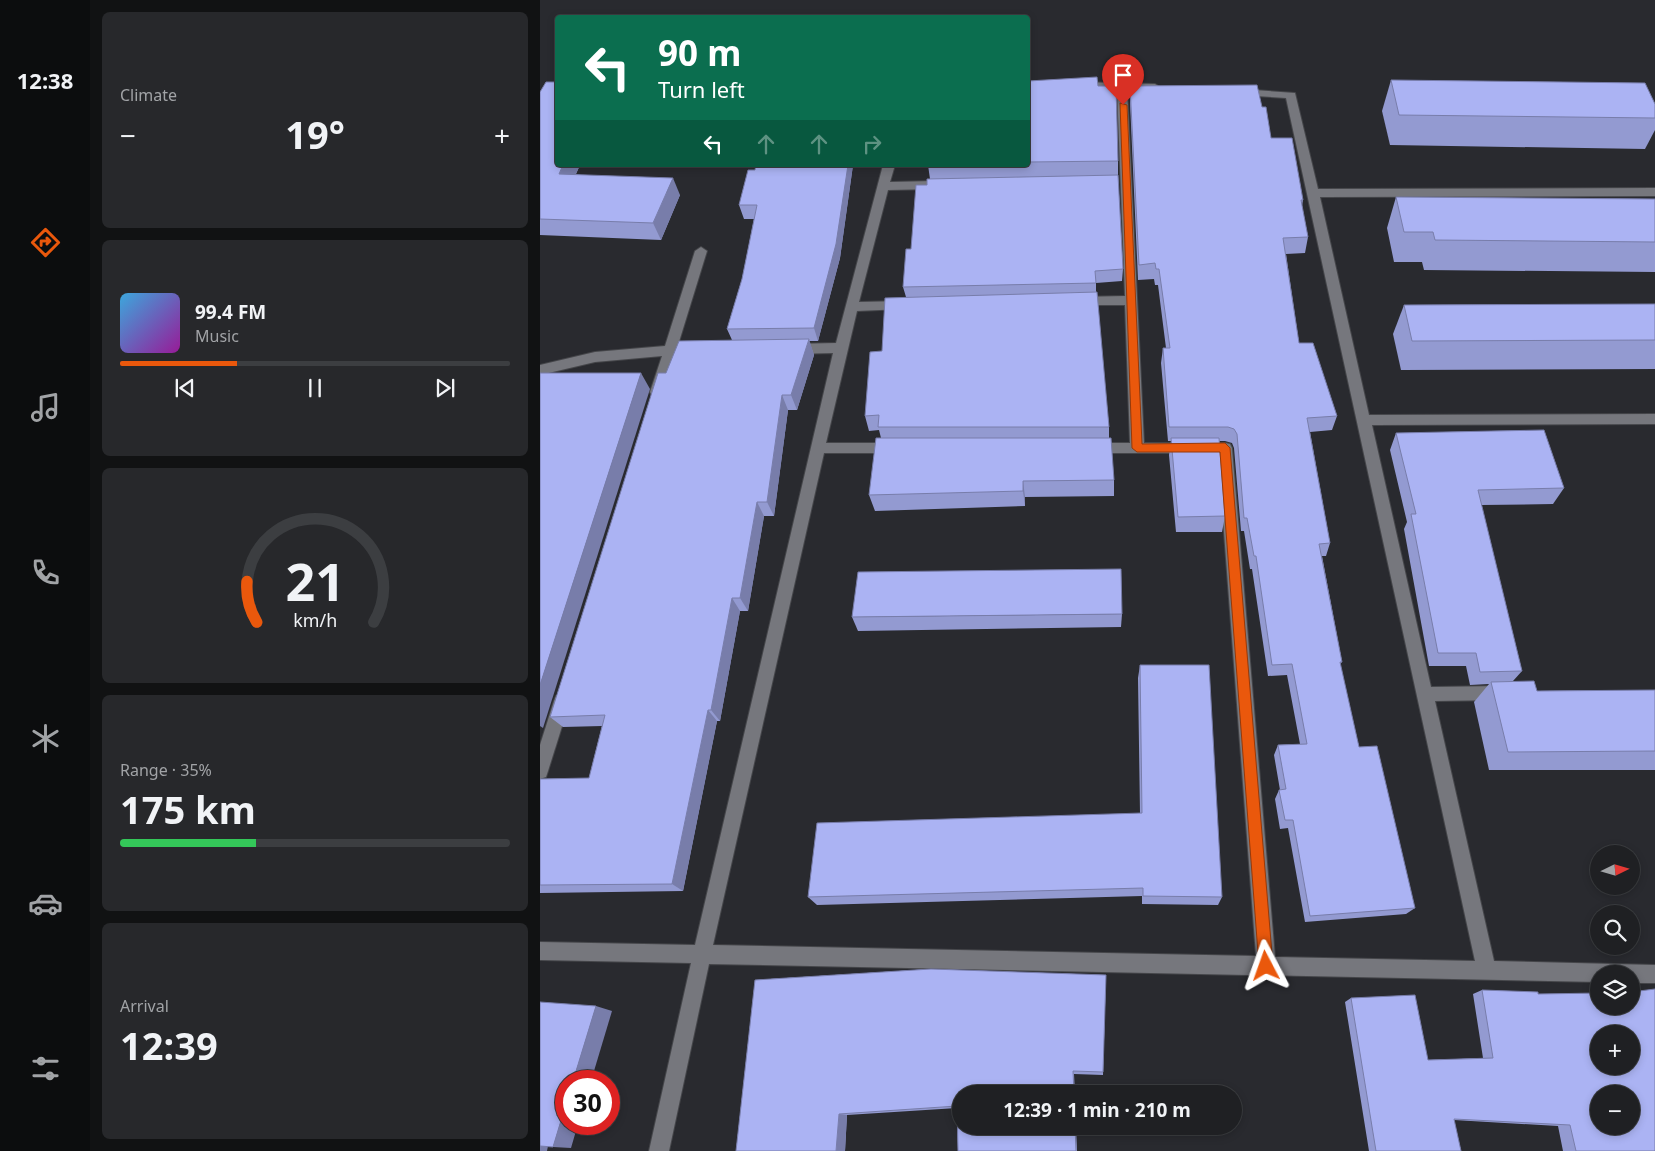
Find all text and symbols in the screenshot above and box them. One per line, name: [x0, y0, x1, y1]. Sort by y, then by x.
text: 90 m: [658, 29, 741, 76]
icon: left: [575, 35, 640, 100]
pin: [1102, 54, 1144, 105]
icon: arrive: [1109, 61, 1137, 89]
text: 12:38: [17, 65, 73, 95]
text: Turn left: [658, 74, 745, 104]
text: Climate: [120, 84, 177, 106]
text: 19°: [285, 108, 345, 160]
text: −: [120, 116, 136, 154]
text: +: [494, 116, 510, 154]
icon: left: [699, 130, 727, 158]
icon: ahead: [752, 130, 780, 158]
icon: ahead: [805, 130, 833, 158]
icon: right: [858, 130, 886, 158]
icon: directions: [28, 225, 63, 260]
text: 99.4 FM: [195, 299, 266, 325]
text: Music: [195, 325, 239, 347]
icon: previous: [171, 374, 199, 402]
icon: pause: [301, 374, 329, 402]
icon: next: [431, 374, 459, 402]
icon: music: [28, 390, 63, 425]
text: 21: [285, 545, 345, 616]
icon: phone: [28, 555, 63, 590]
text: km/h: [293, 608, 337, 632]
icon: climate: [28, 721, 63, 756]
text: Range · 35%: [120, 759, 212, 781]
text: 175 km: [120, 783, 256, 835]
north arrow: [1590, 845, 1640, 895]
map controls: [1590, 845, 1640, 1135]
icon: car: [28, 886, 63, 921]
button: search: [1590, 905, 1640, 955]
position arrow: [1239, 939, 1291, 991]
button: layers: [1590, 965, 1640, 1015]
text: Arrival: [120, 995, 169, 1017]
text: 12:39: [120, 1019, 218, 1071]
button: +: [1590, 1025, 1640, 1075]
icon: filters: [28, 1051, 63, 1086]
speed limit sign: 30: [555, 1070, 620, 1135]
button: −: [1590, 1085, 1640, 1135]
text: 12:39 · 1 min · 210 m: [1003, 1097, 1191, 1123]

